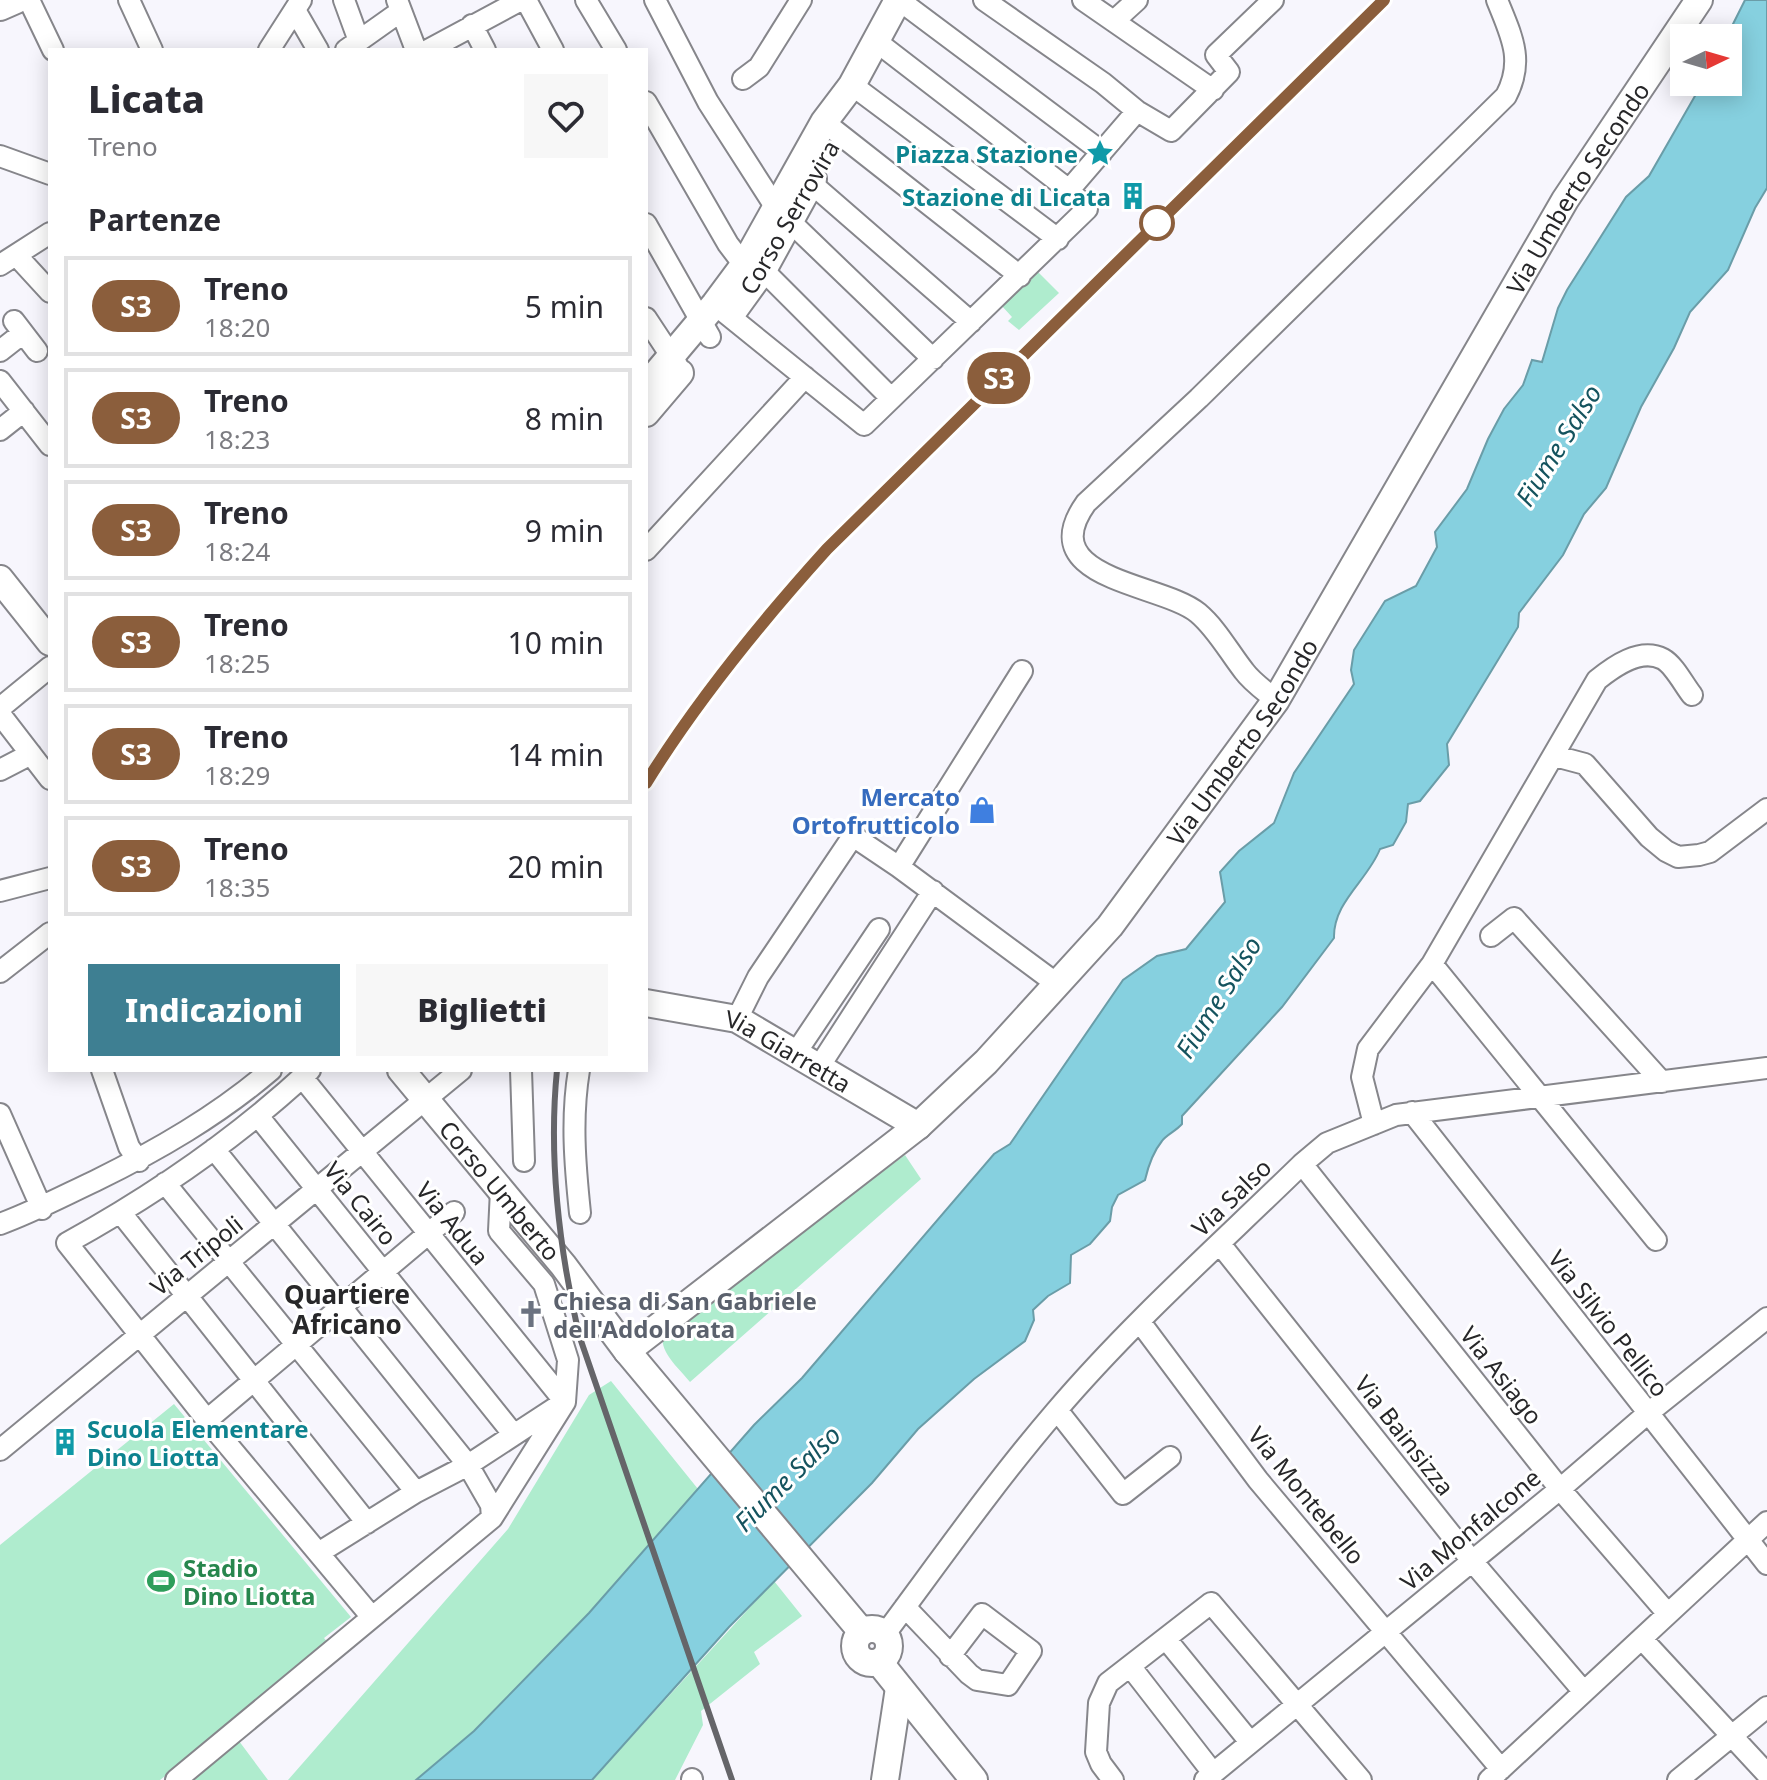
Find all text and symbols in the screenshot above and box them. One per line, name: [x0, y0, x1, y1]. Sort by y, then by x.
north arrow: [1670, 24, 1742, 96]
map controls: [1670, 24, 1742, 96]
text: Licata: [88, 72, 205, 124]
button: heart: [524, 74, 608, 158]
street label: Via Umberto Secondo: [1498, 75, 1656, 300]
text: Treno: [88, 128, 158, 164]
street label: Corso Serrovira: [731, 134, 847, 300]
place label: Piazza Stazione: [895, 137, 1078, 170]
place icon: Piazza Stazione: [1085, 138, 1115, 168]
place label: Stazione di Licata: [902, 180, 1111, 213]
building icon: Stazione di Licata: [1118, 181, 1148, 211]
text: Partenze: [88, 199, 221, 240]
unlabelled marker: [1140, 206, 1174, 240]
text: Treno: [204, 268, 289, 309]
text: 5 min: [525, 286, 604, 327]
text: S3: [120, 287, 152, 325]
text: 18:20: [204, 309, 270, 345]
line badge: S3: [963, 352, 1035, 404]
text: S3: [983, 359, 1015, 397]
water label: Fiume Salso: [1506, 377, 1610, 513]
text: Treno: [204, 380, 289, 421]
text: 8 min: [525, 398, 604, 439]
text: S3: [120, 399, 152, 437]
text: 18:23: [204, 421, 270, 457]
text: Treno: [204, 492, 289, 533]
text: 9 min: [525, 510, 604, 551]
text: S3: [120, 511, 152, 549]
text: 18:24: [204, 533, 270, 569]
text: Treno: [204, 604, 289, 645]
text: 10 min: [508, 622, 604, 663]
text: S3: [120, 623, 152, 661]
street label: Via Umberto Secondo: [1158, 632, 1325, 852]
text: 18:25: [204, 645, 270, 681]
text: Treno: [204, 716, 289, 757]
text: 14 min: [508, 734, 604, 775]
text: S3: [120, 735, 152, 773]
text: 18:29: [204, 757, 270, 793]
place label: Mercato Ortofrutticolo: [792, 780, 960, 841]
shop icon: Mercato Ortofrutticolo: [967, 795, 997, 825]
text: Treno: [204, 828, 289, 869]
text: 20 min: [508, 846, 604, 887]
text: S3: [120, 847, 152, 885]
text: 18:35: [204, 869, 270, 905]
water label: Fiume Salso: [1166, 929, 1270, 1065]
button: Indicazioni: [88, 964, 340, 1056]
button: Biglietti: [356, 964, 608, 1056]
street label: Via Giarretta: [723, 1001, 857, 1099]
street label: Corso Umberto: [433, 1113, 569, 1267]
street label: Via Salso: [1184, 1151, 1278, 1243]
street label: Via Cairo: [317, 1154, 405, 1252]
street label: Via Adua: [409, 1174, 497, 1272]
street label: Via Tripoli: [143, 1207, 249, 1303]
street label: Via Silvio Pellico: [1541, 1243, 1677, 1403]
district label: Quartiere Africano: [284, 1276, 410, 1342]
place label: Chiesa di San Gabriele dell'Addolorata: [553, 1284, 817, 1345]
church icon: Chiesa di San Gabriele dell'Addolorata: [516, 1299, 546, 1329]
street label: Via Asiago: [1453, 1319, 1551, 1431]
street label: Via Bainsizza: [1348, 1368, 1462, 1502]
place label: Scuola Elementare Dino Liotta: [87, 1412, 309, 1473]
water label: Fiume Salso: [726, 1417, 848, 1539]
street label: Via Montebello: [1241, 1419, 1373, 1571]
building icon: Scuola Elementare Dino Liotta: [50, 1427, 80, 1457]
street label: Via Monfalcone: [1393, 1461, 1547, 1597]
place label: Stadio Dino Liotta: [183, 1551, 315, 1612]
sports icon: Stadio Dino Liotta: [146, 1566, 176, 1596]

